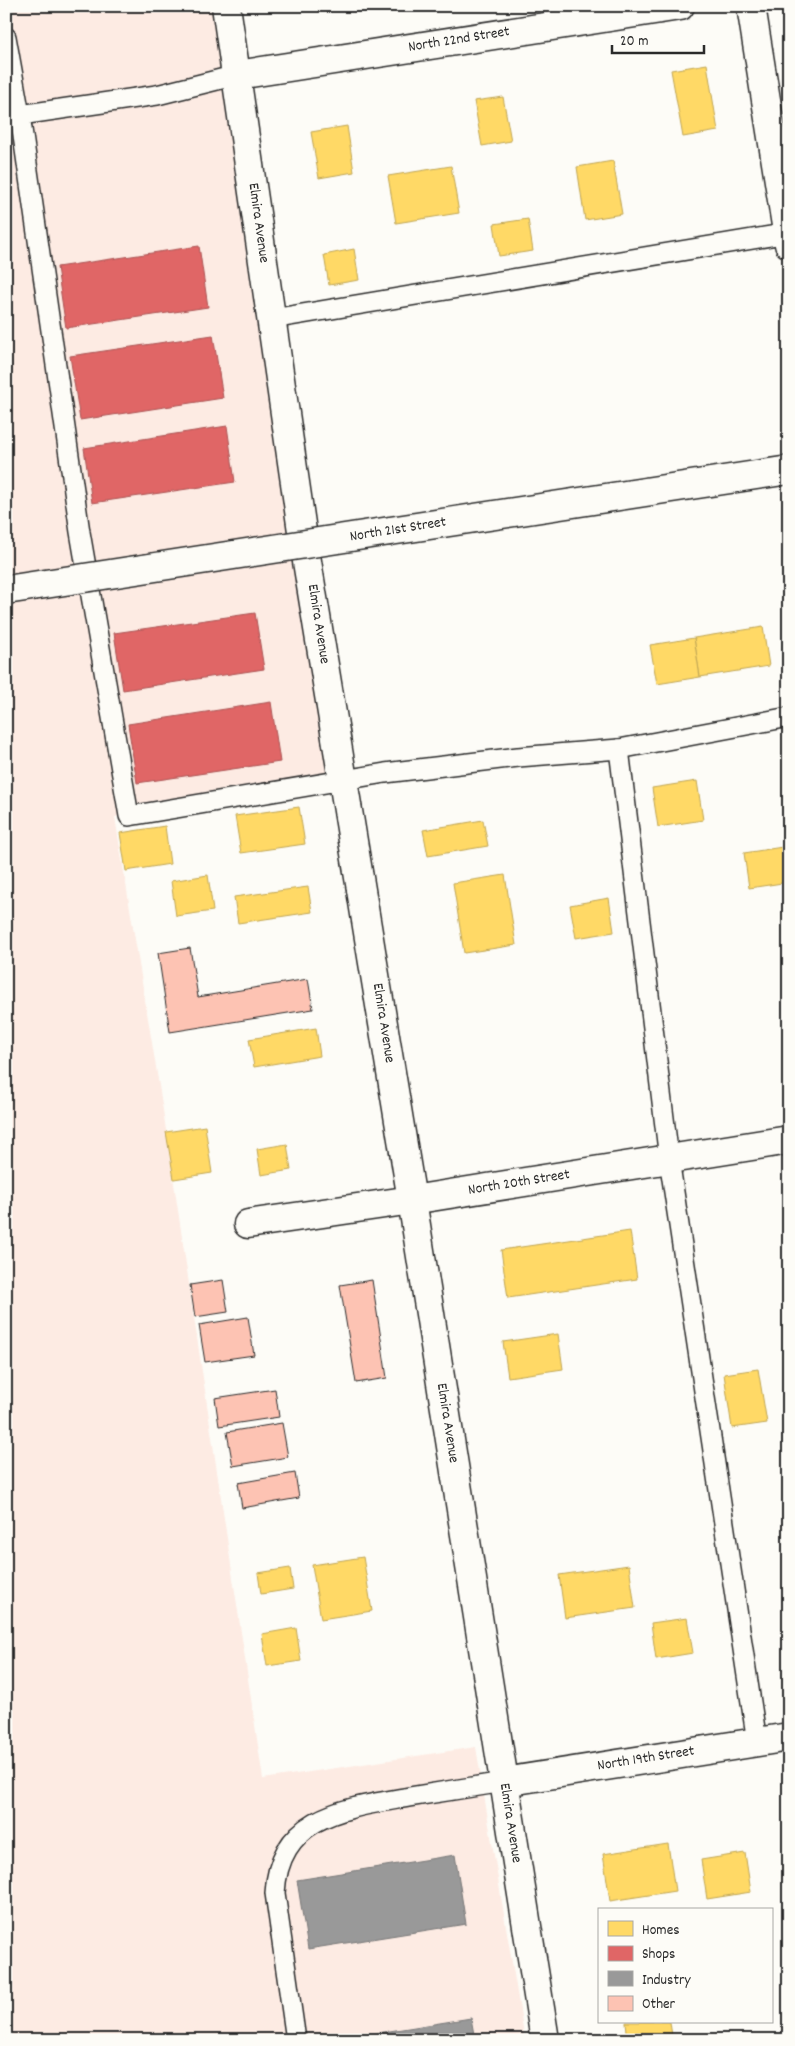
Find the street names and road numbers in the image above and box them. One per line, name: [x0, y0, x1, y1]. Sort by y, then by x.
street label: North 22nd Street: [407, 21, 512, 59]
street label: Elmira Avenue: [242, 182, 275, 265]
street label: North 21st Street: [348, 511, 448, 548]
street label: Elmira Avenue: [301, 583, 335, 666]
street label: Elmira Avenue: [366, 982, 400, 1065]
street label: North 20th Street: [467, 1164, 572, 1202]
street label: Elmira Avenue: [430, 1382, 464, 1465]
street label: North 19th Street: [596, 1740, 697, 1778]
street label: Elmira Avenue: [493, 1782, 527, 1865]

